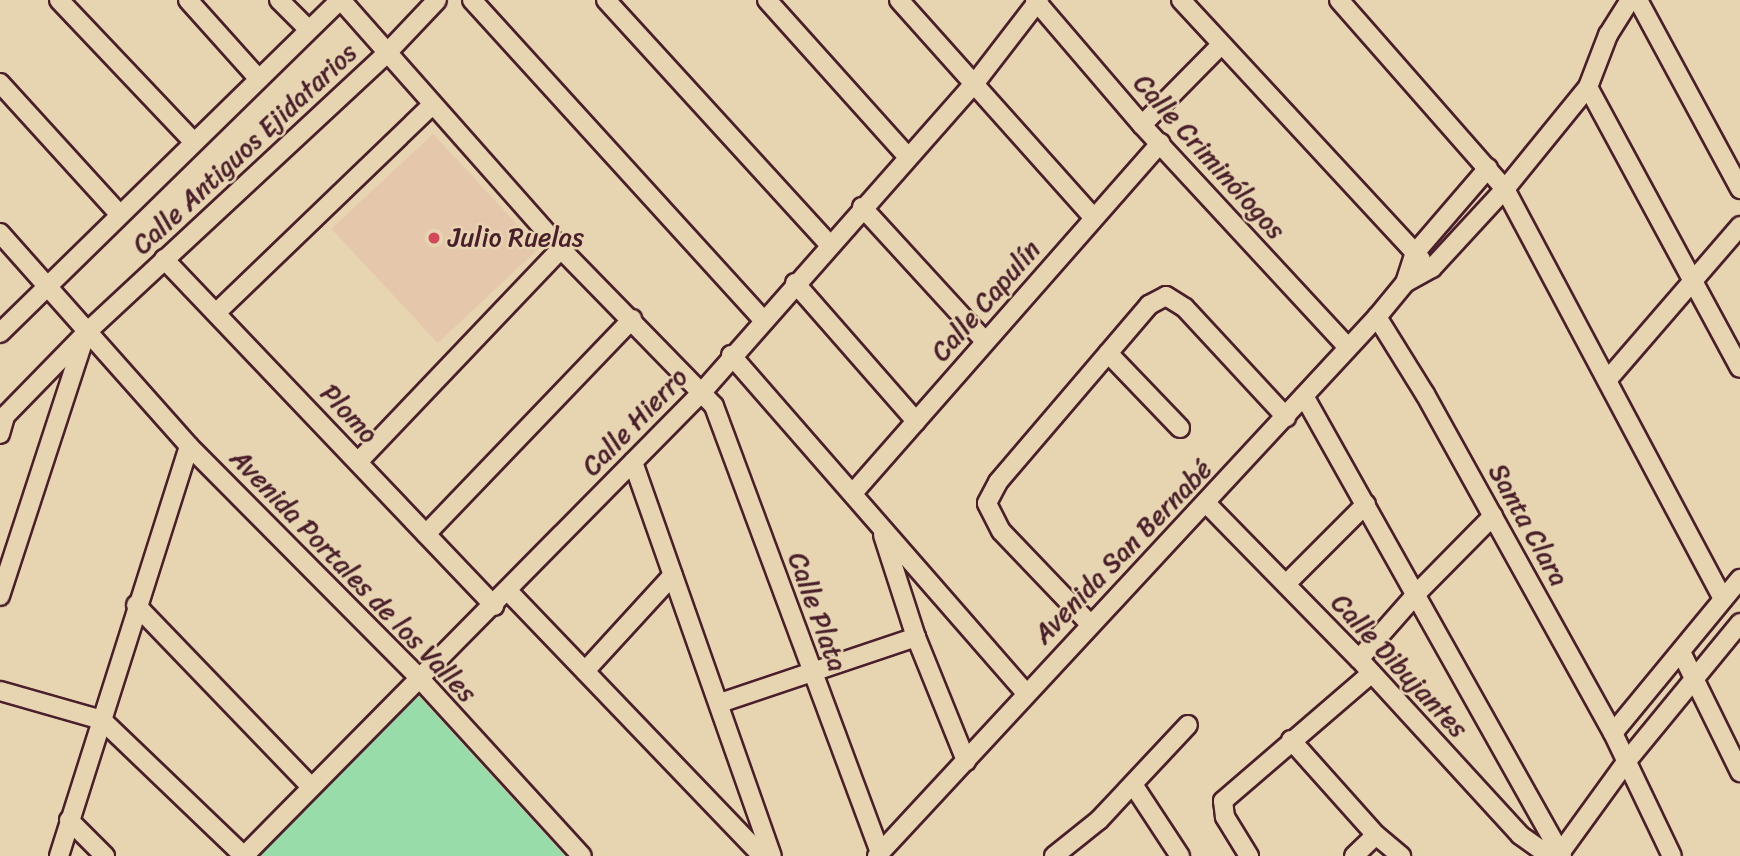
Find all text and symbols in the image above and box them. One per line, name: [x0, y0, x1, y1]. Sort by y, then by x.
street label: Calle Antiguos Ejidatarios: [126, 37, 364, 261]
street label: Calle Criminólogos: [1127, 69, 1291, 245]
place label: Julio Ruelas: [448, 222, 584, 254]
marker: Julio Ruelas: [426, 230, 442, 246]
street label: Calle Capulín: [925, 234, 1047, 368]
street label: Calle Hierro: [576, 362, 694, 482]
street label: Plomo: [314, 378, 384, 450]
street label: Avenida Portales de los Valles: [224, 443, 482, 709]
street label: Avenida San Bernabé: [1028, 454, 1218, 650]
street label: Santa Clara: [1482, 458, 1574, 592]
street label: Calle Plata: [781, 548, 853, 676]
street label: Calle Dibujantes: [1324, 587, 1474, 745]

